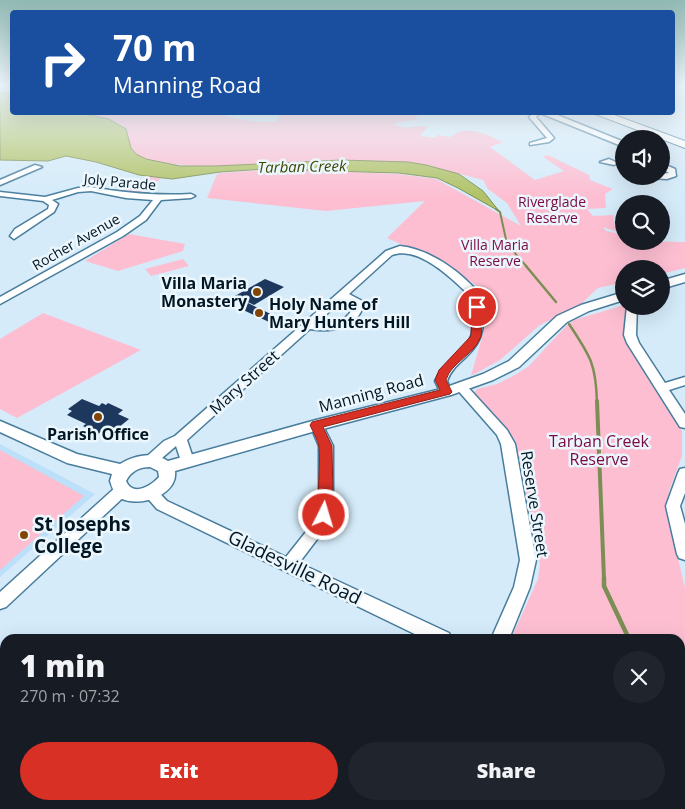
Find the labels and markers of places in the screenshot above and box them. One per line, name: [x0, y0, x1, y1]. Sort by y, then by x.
place label: Villa Maria Monastery: [161, 272, 248, 312]
marker: Villa Maria Monastery: [251, 286, 263, 298]
pin: [456, 286, 498, 328]
place label: Holy Name of Mary Hunters Hill: [269, 293, 410, 333]
marker: Holy Name of Mary Hunters Hill: [253, 307, 265, 319]
marker: Parish Office: [92, 411, 104, 423]
place label: Parish Office: [47, 423, 149, 445]
place label: St Josephs College: [34, 511, 130, 559]
marker: St Josephs College: [18, 529, 30, 541]

